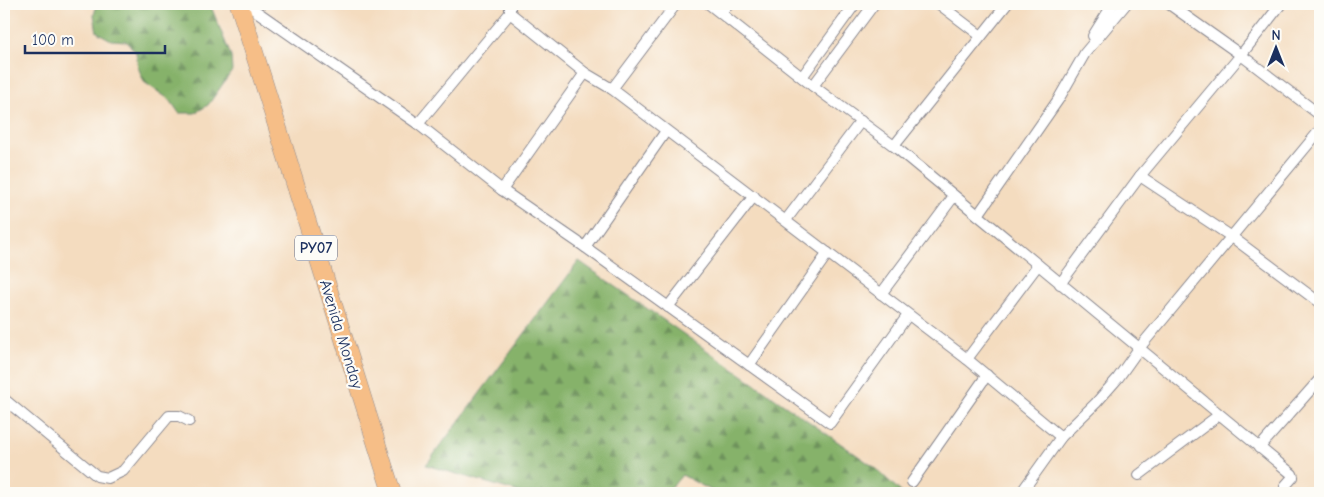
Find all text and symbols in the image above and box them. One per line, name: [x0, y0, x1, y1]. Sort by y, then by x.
scale bar: [25, 22, 165, 54]
north arrow: [1252, 22, 1302, 72]
text: N: [1271, 27, 1281, 44]
text: 100 m: [32, 31, 74, 49]
road number: PY07: [295, 236, 337, 260]
street label: Avenida Monday: [316, 278, 366, 392]

